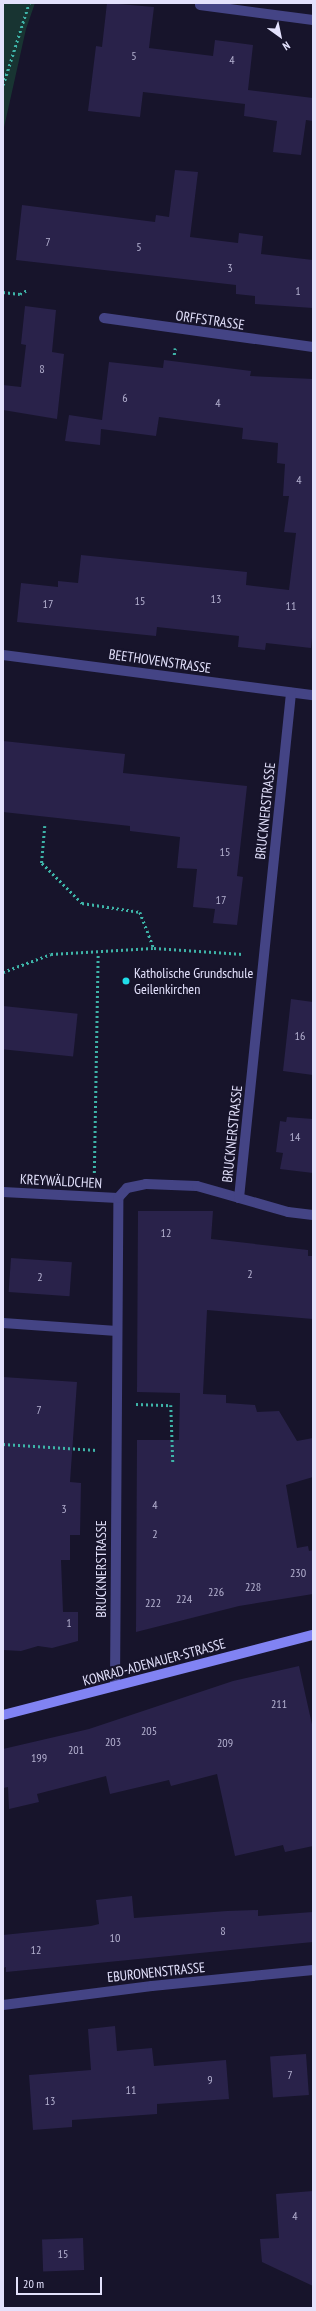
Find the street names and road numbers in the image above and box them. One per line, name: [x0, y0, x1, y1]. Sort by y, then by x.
street label: ORFFSTRASSE: [175, 307, 245, 333]
street label: BEETHOVENSTRASSE: [108, 646, 212, 676]
street label: BRUCKNERSTRASSE: [252, 762, 278, 860]
street label: BRUCKNERSTRASSE: [219, 1085, 245, 1183]
street label: KREYWÄLDCHEN: [20, 1170, 102, 1192]
street label: BRUCKNERSTRASSE: [93, 1520, 109, 1618]
street label: KONRAD-ADENAUER-STRASSE: [81, 1635, 227, 1689]
street label: EBURONENSTRASSE: [106, 1959, 206, 1985]

